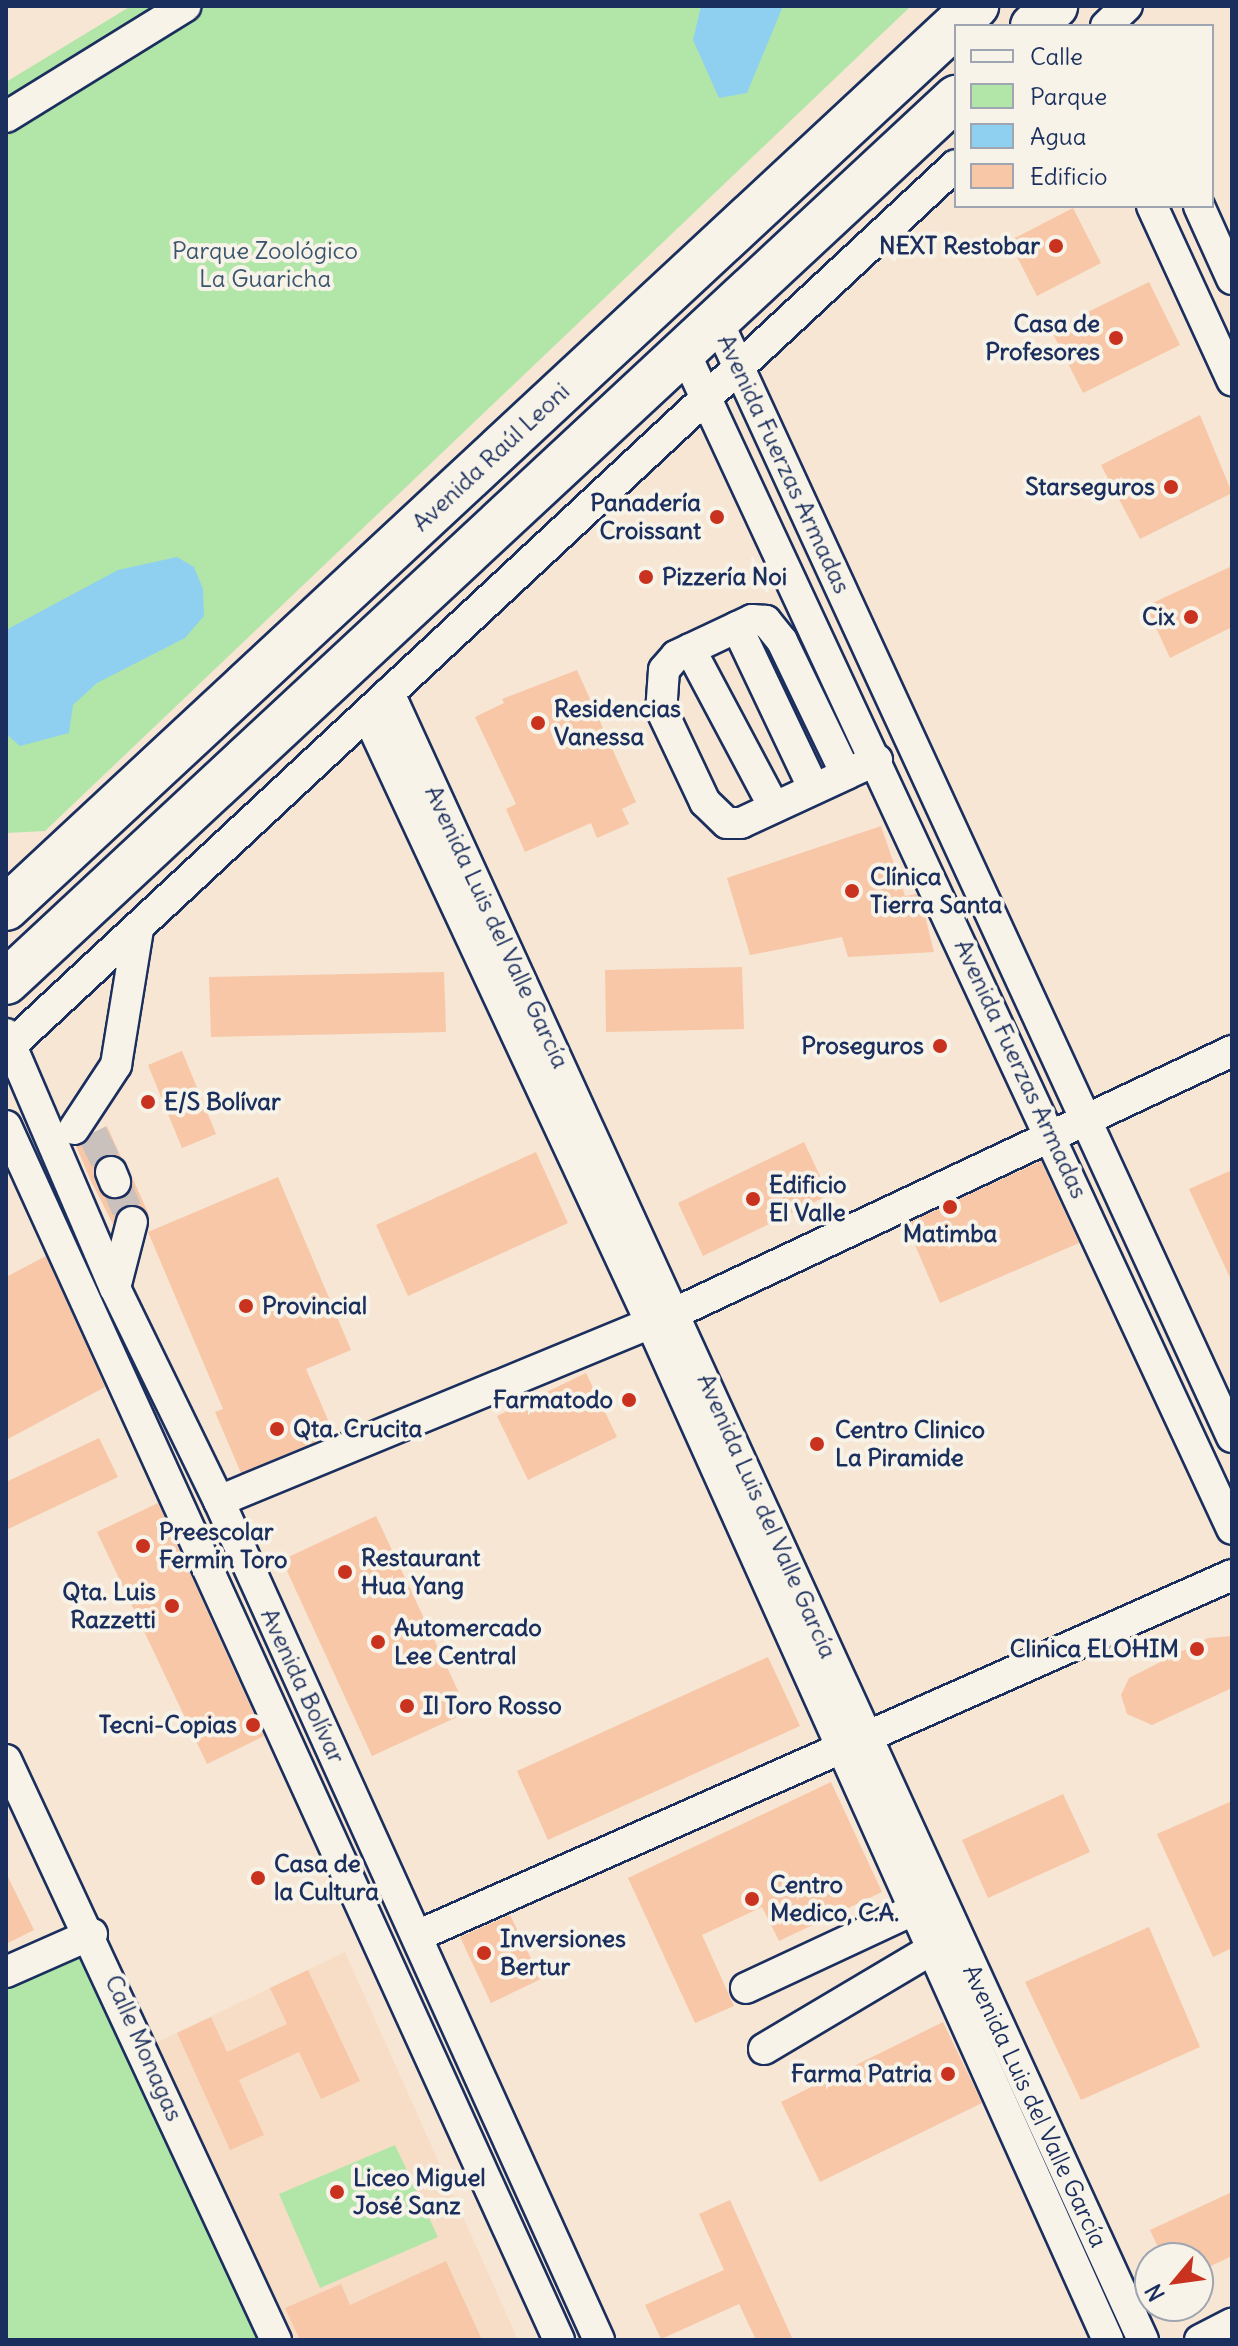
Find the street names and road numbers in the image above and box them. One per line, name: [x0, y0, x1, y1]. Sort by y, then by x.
street label: Avenida Fuerzas Armadas: [711, 330, 857, 598]
street label: Avenida Raúl Leoni: [406, 377, 576, 537]
street label: Avenida Luis del Valle García: [419, 781, 575, 1073]
street label: Avenida Fuerzas Armadas: [948, 935, 1094, 1203]
street label: Avenida Luis del Valle García: [691, 1369, 843, 1663]
street label: Avenida Bolívar: [255, 1604, 351, 1768]
street label: Avenida Luis del Valle García: [957, 1960, 1113, 2252]
street label: Calle Monagas: [99, 1970, 189, 2126]

